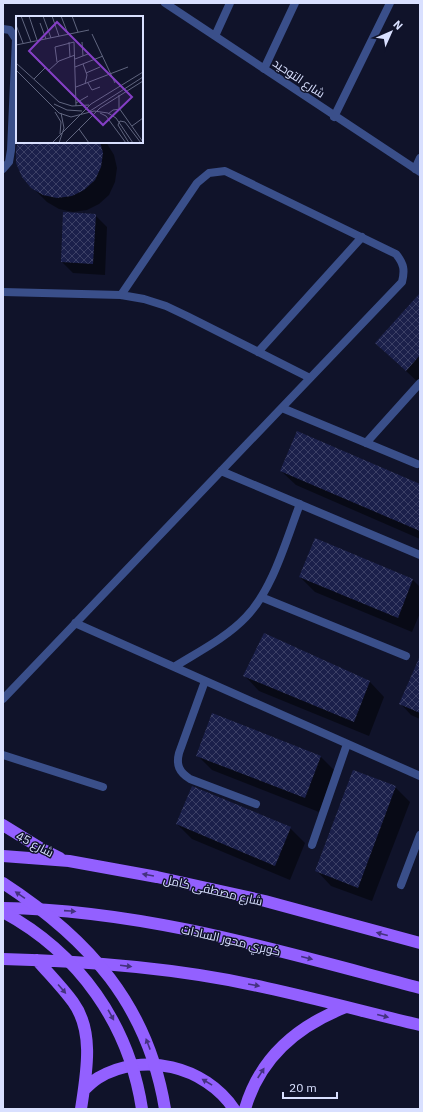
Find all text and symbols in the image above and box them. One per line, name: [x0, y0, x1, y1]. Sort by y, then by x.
north arrow: [371, 12, 411, 52]
inset map: [16, 16, 143, 143]
text: N: [390, 17, 406, 33]
street label: شارع التوحيد: [270, 55, 328, 102]
street label: شارع 45: [13, 828, 56, 861]
street label: شارع مصطفى كامل: [162, 871, 264, 910]
one-way arrow: [141, 872, 154, 878]
one-way arrow: [15, 891, 25, 899]
one-way arrow: [64, 907, 76, 914]
street label: كوبري محور السادات: [179, 921, 282, 962]
one-way arrow: [376, 931, 388, 937]
one-way arrow: [301, 956, 313, 962]
one-way arrow: [120, 963, 132, 969]
one-way arrow: [248, 982, 260, 988]
one-way arrow: [57, 985, 66, 994]
one-way arrow: [107, 1009, 114, 1021]
one-way arrow: [377, 1014, 389, 1020]
one-way arrow: [144, 1038, 150, 1050]
one-way arrow: [257, 1068, 264, 1079]
scale bar: [283, 1074, 337, 1100]
one-way arrow: [202, 1078, 212, 1086]
text: 20 m: [289, 1080, 317, 1095]

